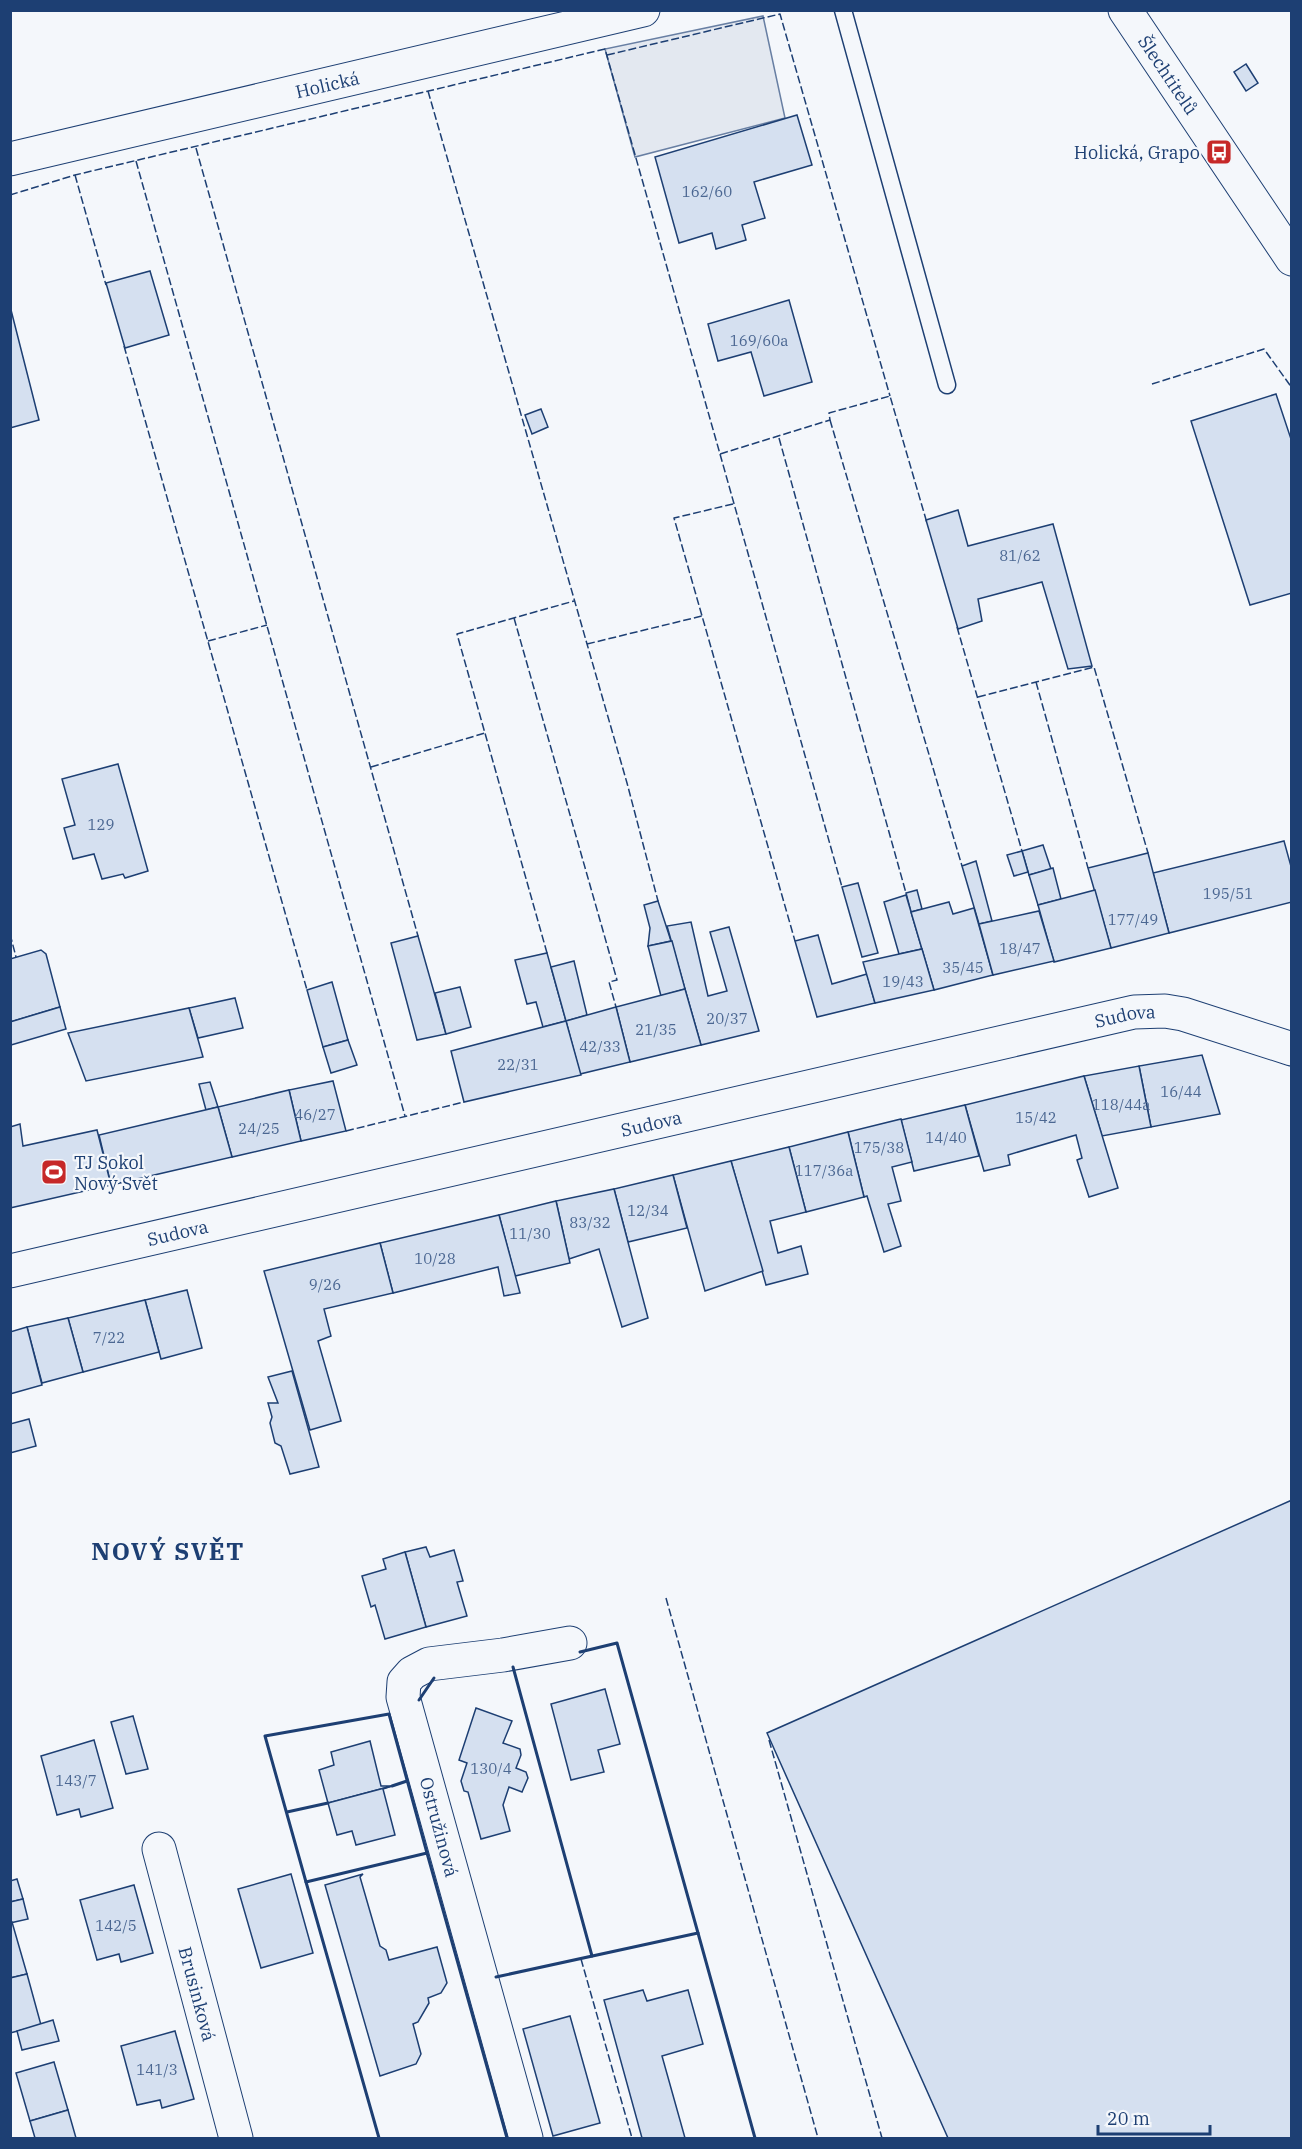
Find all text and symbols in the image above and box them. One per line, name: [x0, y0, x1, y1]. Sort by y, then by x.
street label: Šlechtitelů: [1134, 30, 1203, 119]
street label: Holická: [293, 66, 362, 103]
bus stop icon: Holická, Grapo: [1204, 137, 1234, 167]
place label: Holická, Grapo: [1074, 141, 1200, 164]
house number: 162/60: [682, 182, 732, 201]
house number: 169/60a: [730, 331, 788, 350]
house number: 81/62: [999, 546, 1041, 565]
house number: 129: [87, 815, 115, 834]
house number: 195/51: [1203, 884, 1253, 903]
house number: 177/49: [1108, 910, 1158, 929]
house number: 18/47: [999, 939, 1041, 958]
house number: 35/45: [942, 958, 984, 977]
house number: 19/43: [882, 972, 924, 991]
street label: Sudova: [1092, 1000, 1156, 1032]
house number: 20/37: [706, 1009, 748, 1028]
house number: 21/35: [635, 1020, 677, 1039]
house number: 42/33: [579, 1037, 621, 1056]
house number: 22/31: [497, 1055, 539, 1074]
house number: 16/44: [1160, 1082, 1202, 1101]
house number: 118/44a: [1092, 1095, 1150, 1114]
house number: 46/27: [294, 1105, 336, 1124]
street label: Sudova: [618, 1105, 684, 1141]
house number: 15/42: [1015, 1108, 1057, 1127]
house number: 24/25: [238, 1119, 280, 1138]
house number: 14/40: [925, 1128, 967, 1147]
house number: 175/38: [854, 1138, 904, 1157]
place label: TJ Sokol Nový Svět: [74, 1151, 158, 1195]
sports icon: TJ Sokol Nový Svět: [39, 1157, 69, 1187]
house number: 117/36a: [795, 1161, 853, 1180]
house number: 12/34: [627, 1201, 669, 1220]
house number: 83/32: [569, 1213, 611, 1232]
street label: Sudova: [145, 1214, 211, 1251]
house number: 11/30: [509, 1224, 551, 1243]
house number: 10/28: [414, 1249, 456, 1268]
house number: 9/26: [309, 1275, 341, 1294]
house number: 7/22: [93, 1328, 125, 1347]
district label: NOVÝ SVĚT: [91, 1535, 245, 1567]
house number: 130/4: [470, 1759, 512, 1778]
house number: 143/7: [55, 1771, 97, 1790]
street label: Ostružinová: [415, 1774, 463, 1880]
house number: 142/5: [95, 1916, 137, 1935]
street label: Brusinková: [174, 1944, 221, 2044]
house number: 141/3: [136, 2060, 178, 2079]
scale bar: [1098, 2098, 1210, 2136]
text: 20 m: [1107, 2107, 1150, 2130]

